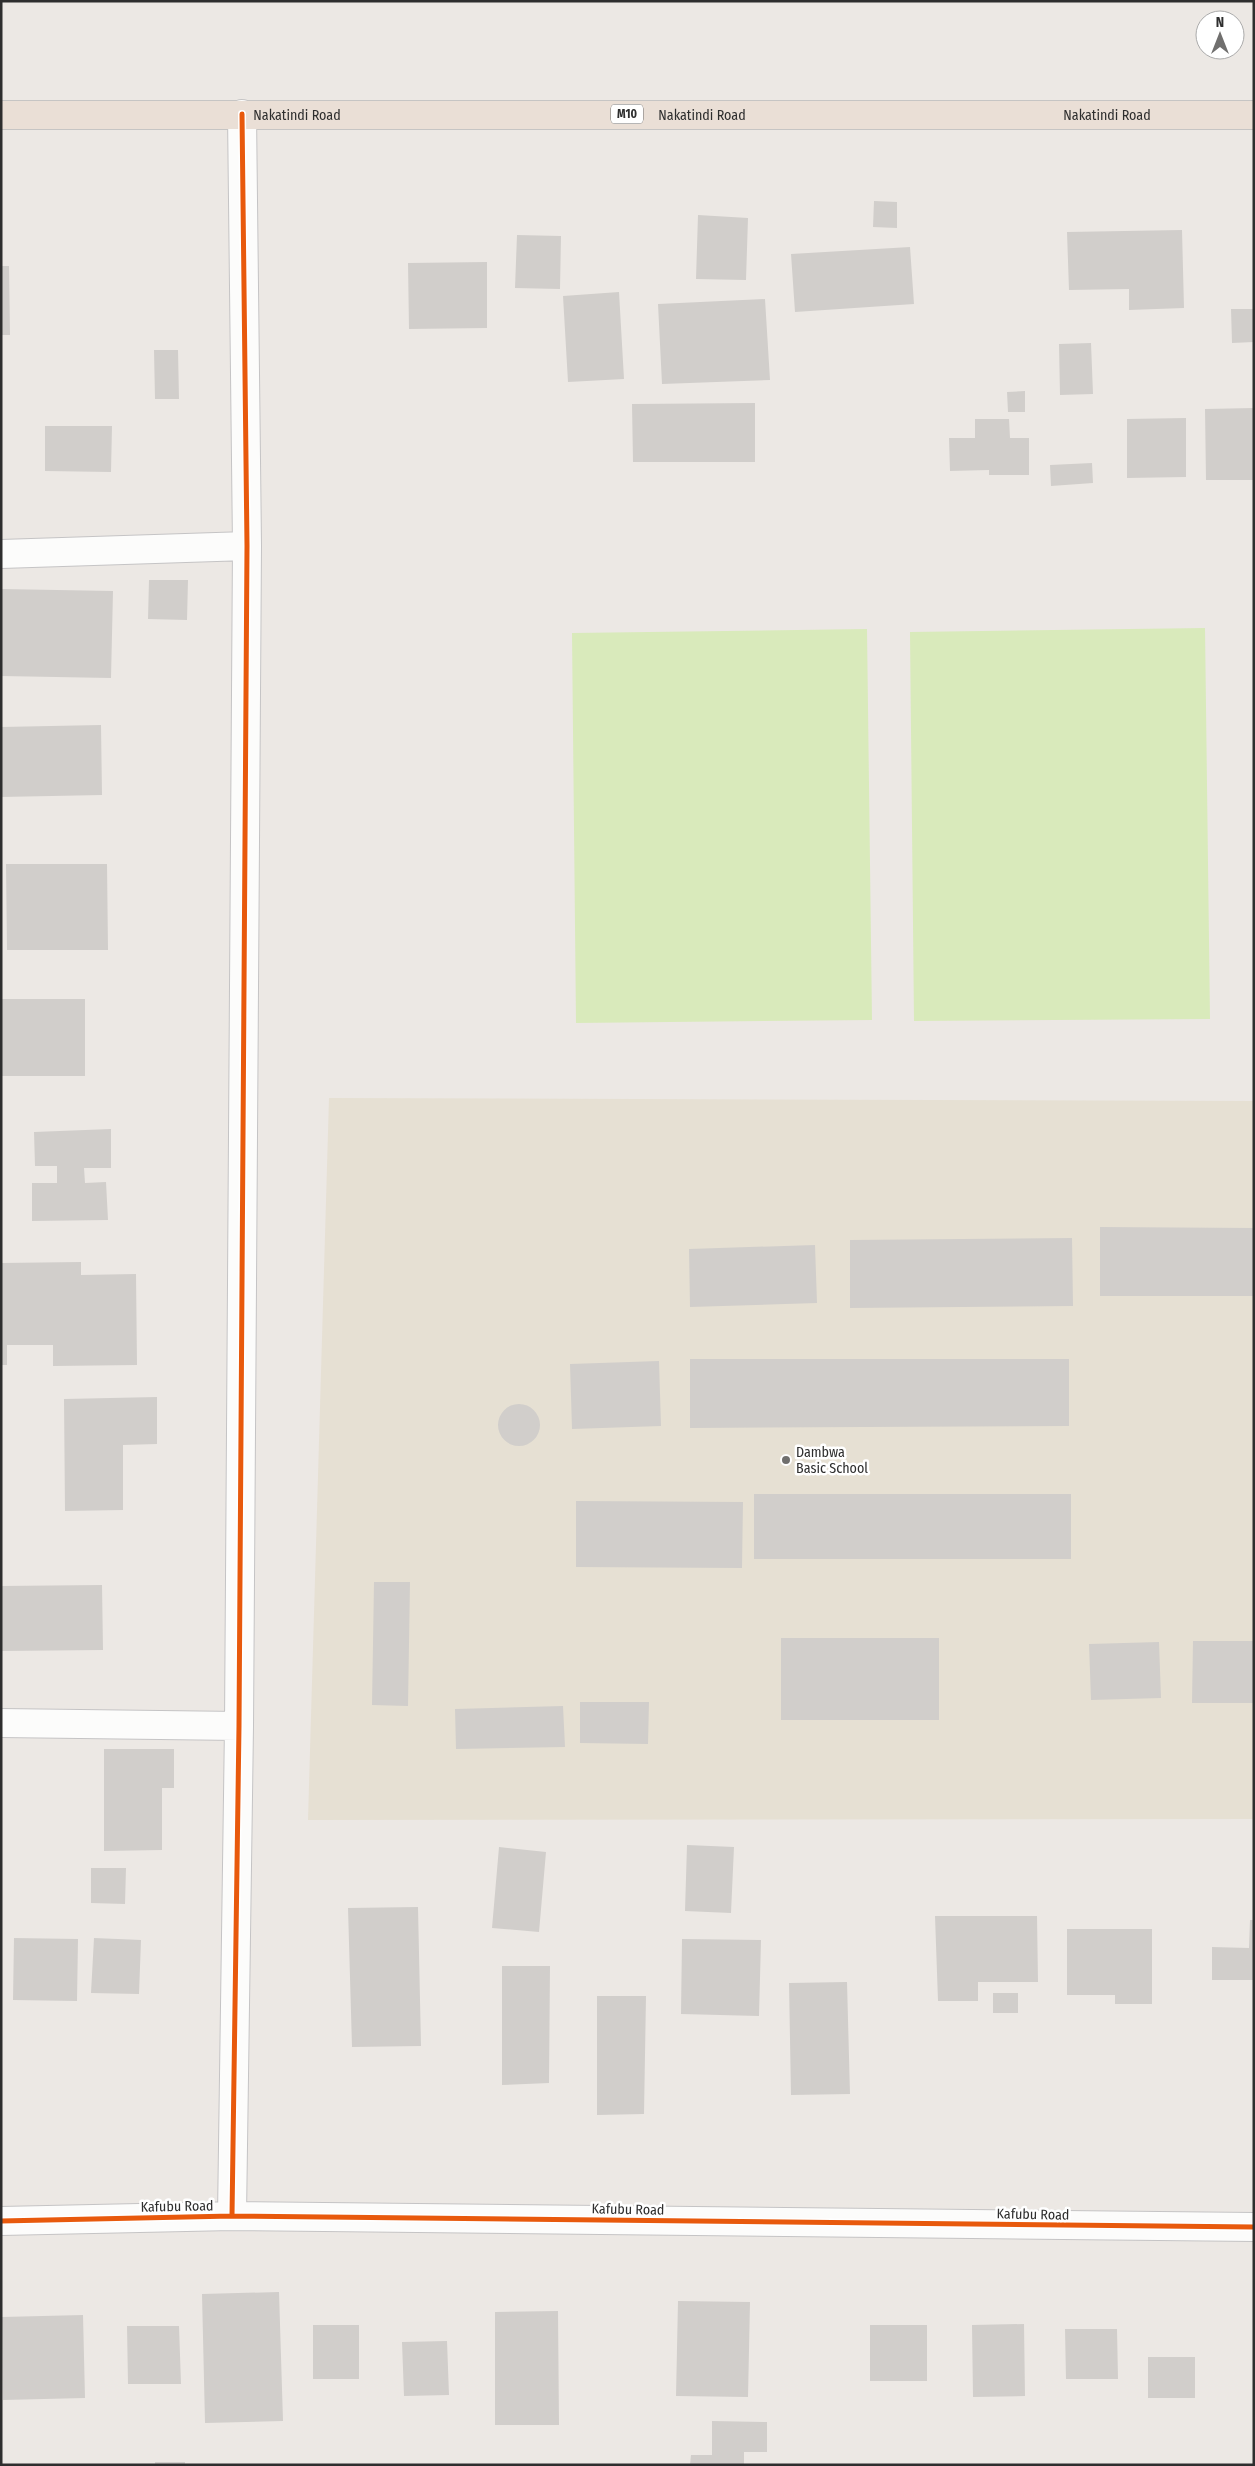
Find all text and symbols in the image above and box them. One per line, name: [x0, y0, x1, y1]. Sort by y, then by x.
north arrow: [1195, 10, 1245, 60]
text: N: [1216, 14, 1224, 31]
road number: M10: [611, 105, 643, 124]
street label: Nakatindi Road: [253, 107, 341, 124]
street label: Nakatindi Road: [658, 107, 746, 124]
street label: Nakatindi Road: [1063, 107, 1151, 124]
place label: Dambwa Basic School: [796, 1444, 868, 1477]
marker: Dambwa Basic School: [780, 1454, 792, 1466]
street label: Kafubu Road: [140, 2197, 214, 2216]
street label: Kafubu Road: [591, 2200, 665, 2219]
street label: Kafubu Road: [996, 2205, 1070, 2224]

